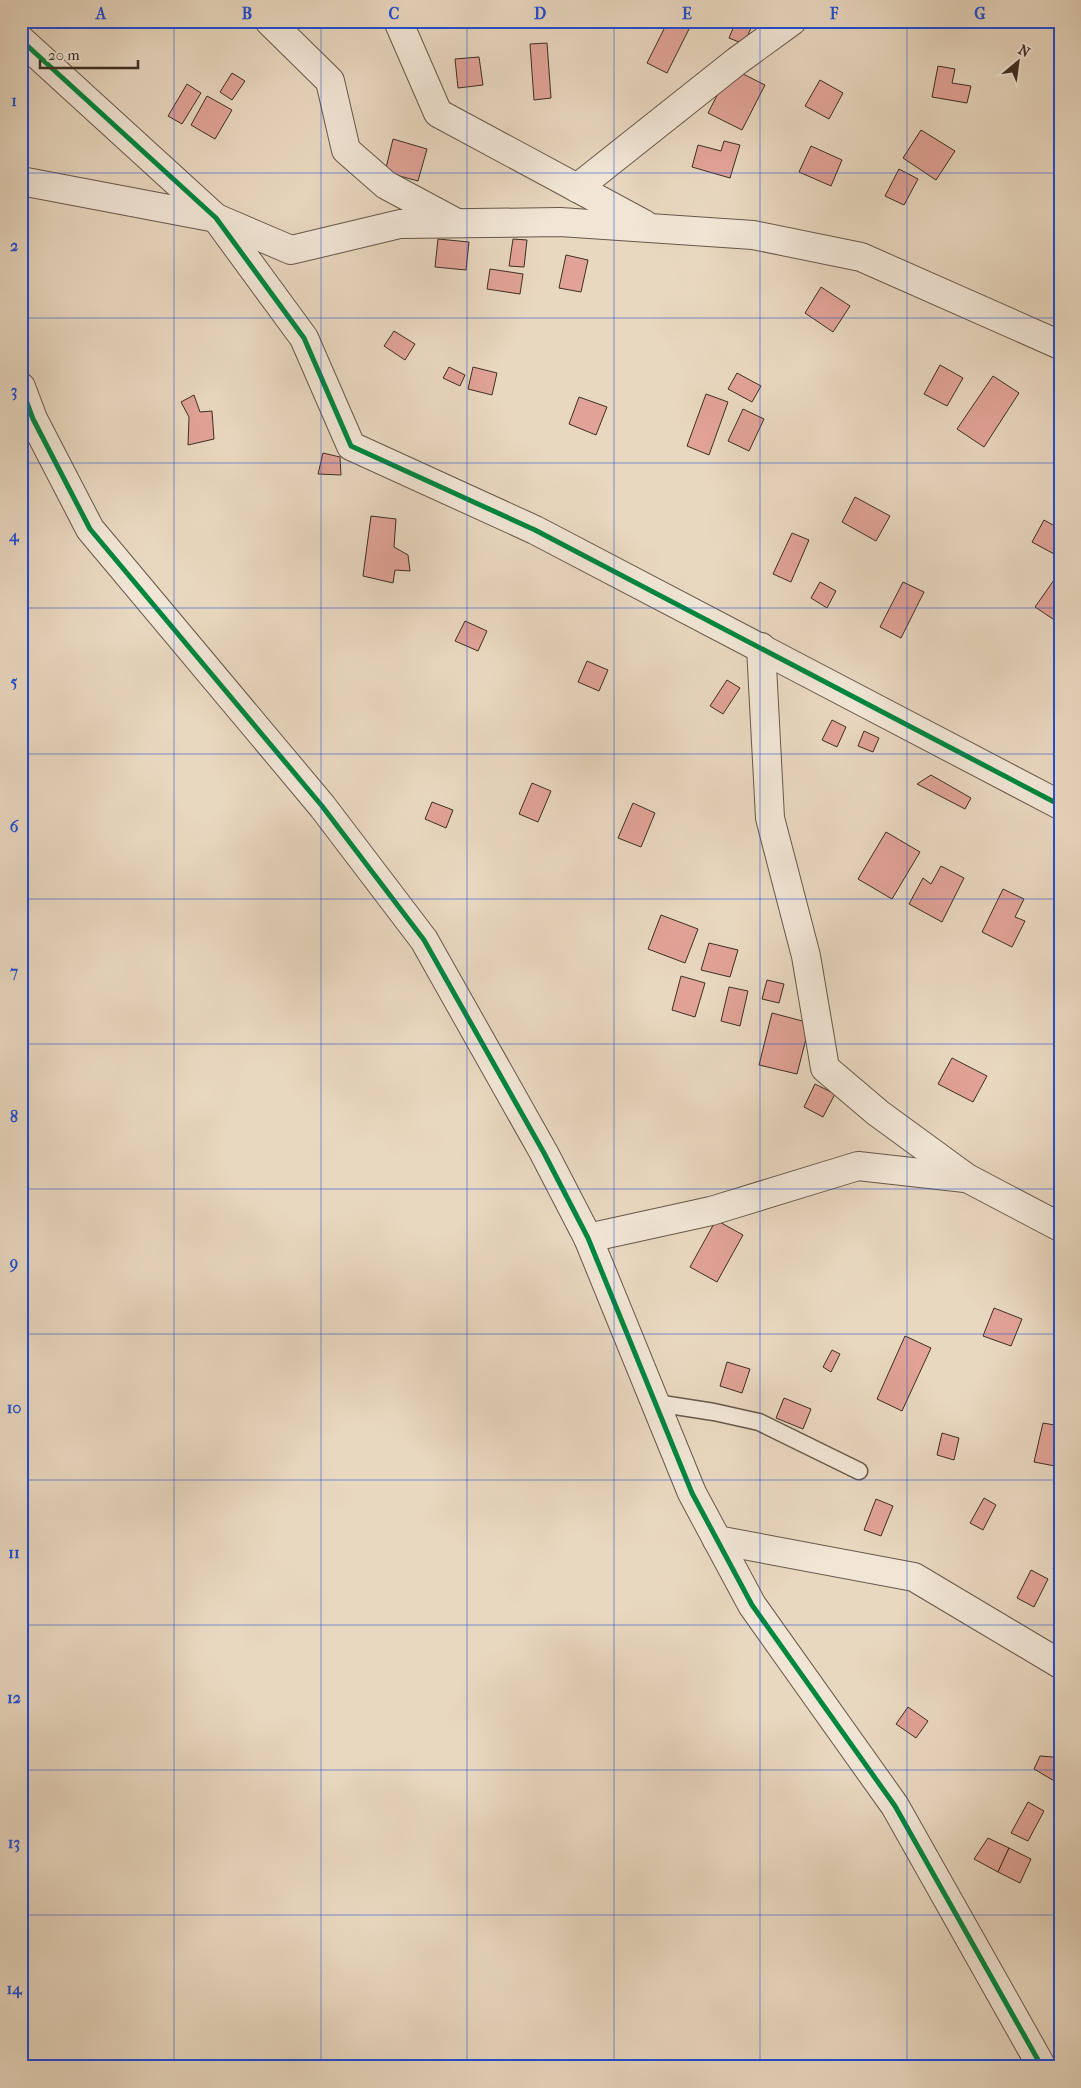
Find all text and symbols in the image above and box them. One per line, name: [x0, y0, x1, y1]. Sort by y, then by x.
text: A: [95, 4, 107, 23]
text: B: [242, 4, 252, 23]
text: C: [389, 4, 400, 23]
text: D: [534, 4, 546, 23]
text: E: [682, 4, 692, 23]
text: F: [829, 4, 839, 23]
text: G: [974, 4, 986, 23]
scale bar: [40, 38, 138, 70]
north arrow: [994, 38, 1044, 88]
text: N: [1015, 41, 1033, 61]
text: 20 m: [48, 46, 80, 64]
text: 1: [11, 91, 17, 110]
text: 2: [10, 236, 18, 255]
text: 3: [11, 381, 17, 401]
text: 4: [8, 526, 20, 546]
text: 5: [11, 672, 18, 691]
text: 6: [10, 817, 19, 836]
text: 7: [9, 962, 18, 981]
text: 8: [10, 1107, 18, 1126]
text: 9: [9, 1253, 18, 1273]
text: 10: [7, 1398, 21, 1417]
text: 11: [8, 1543, 20, 1562]
text: 12: [7, 1688, 21, 1707]
text: 13: [8, 1833, 20, 1853]
text: 14: [6, 1979, 23, 1999]

